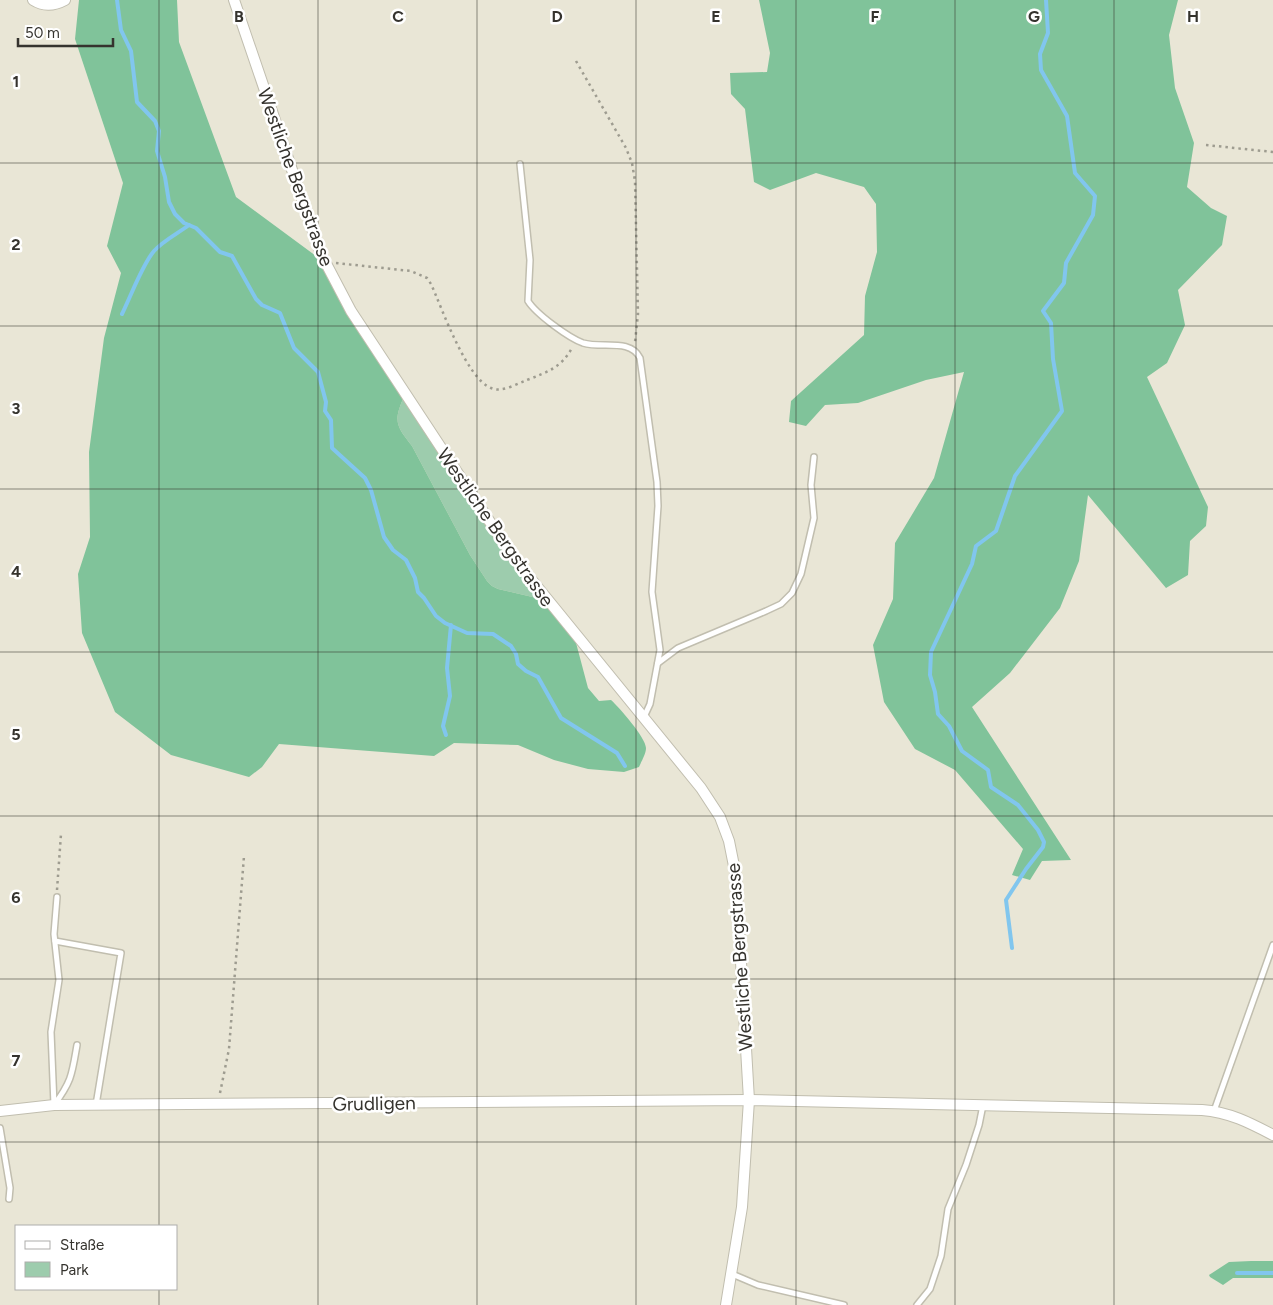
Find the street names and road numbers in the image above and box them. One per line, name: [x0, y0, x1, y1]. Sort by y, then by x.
street label: Westliche Bergstrasse: [253, 85, 339, 270]
street label: Westliche Bergstrasse: [432, 444, 559, 611]
street label: Westliche Bergstrasse: [721, 862, 758, 1052]
street label: Grudligen: [332, 1091, 416, 1116]

